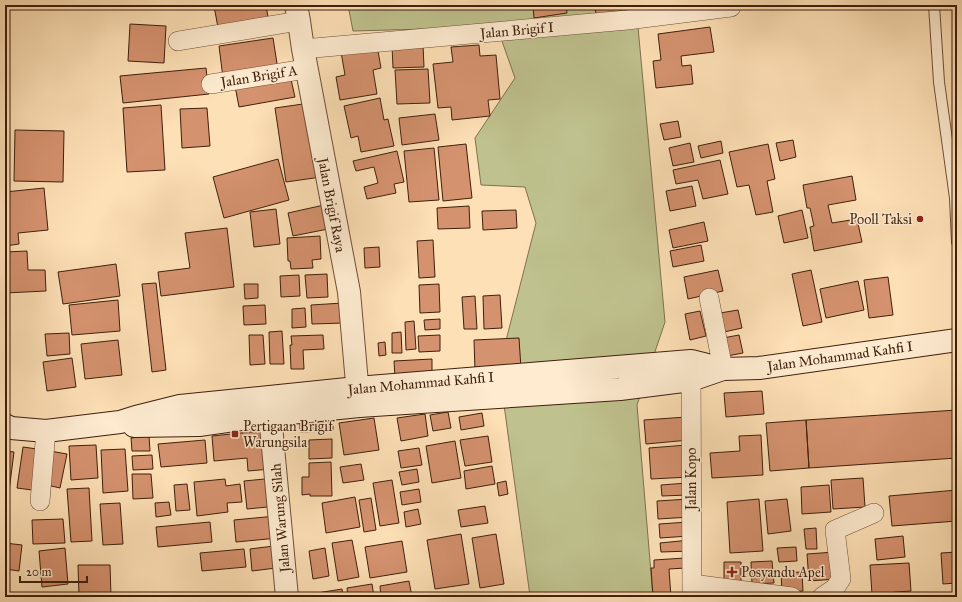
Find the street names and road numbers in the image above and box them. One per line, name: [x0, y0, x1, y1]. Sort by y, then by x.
street label: Jalan Brigif I: [477, 19, 555, 43]
street label: Jalan Brigif A: [218, 62, 299, 92]
street label: Jalan Brigif Raya: [313, 154, 349, 254]
street label: Jalan Mohammad Kahfi I: [764, 338, 914, 376]
street label: Jalan Mohammad Kahfi I: [345, 369, 495, 400]
street label: Jalan Kopo: [683, 448, 701, 512]
street label: Jalan Warung Silah: [267, 462, 295, 575]

